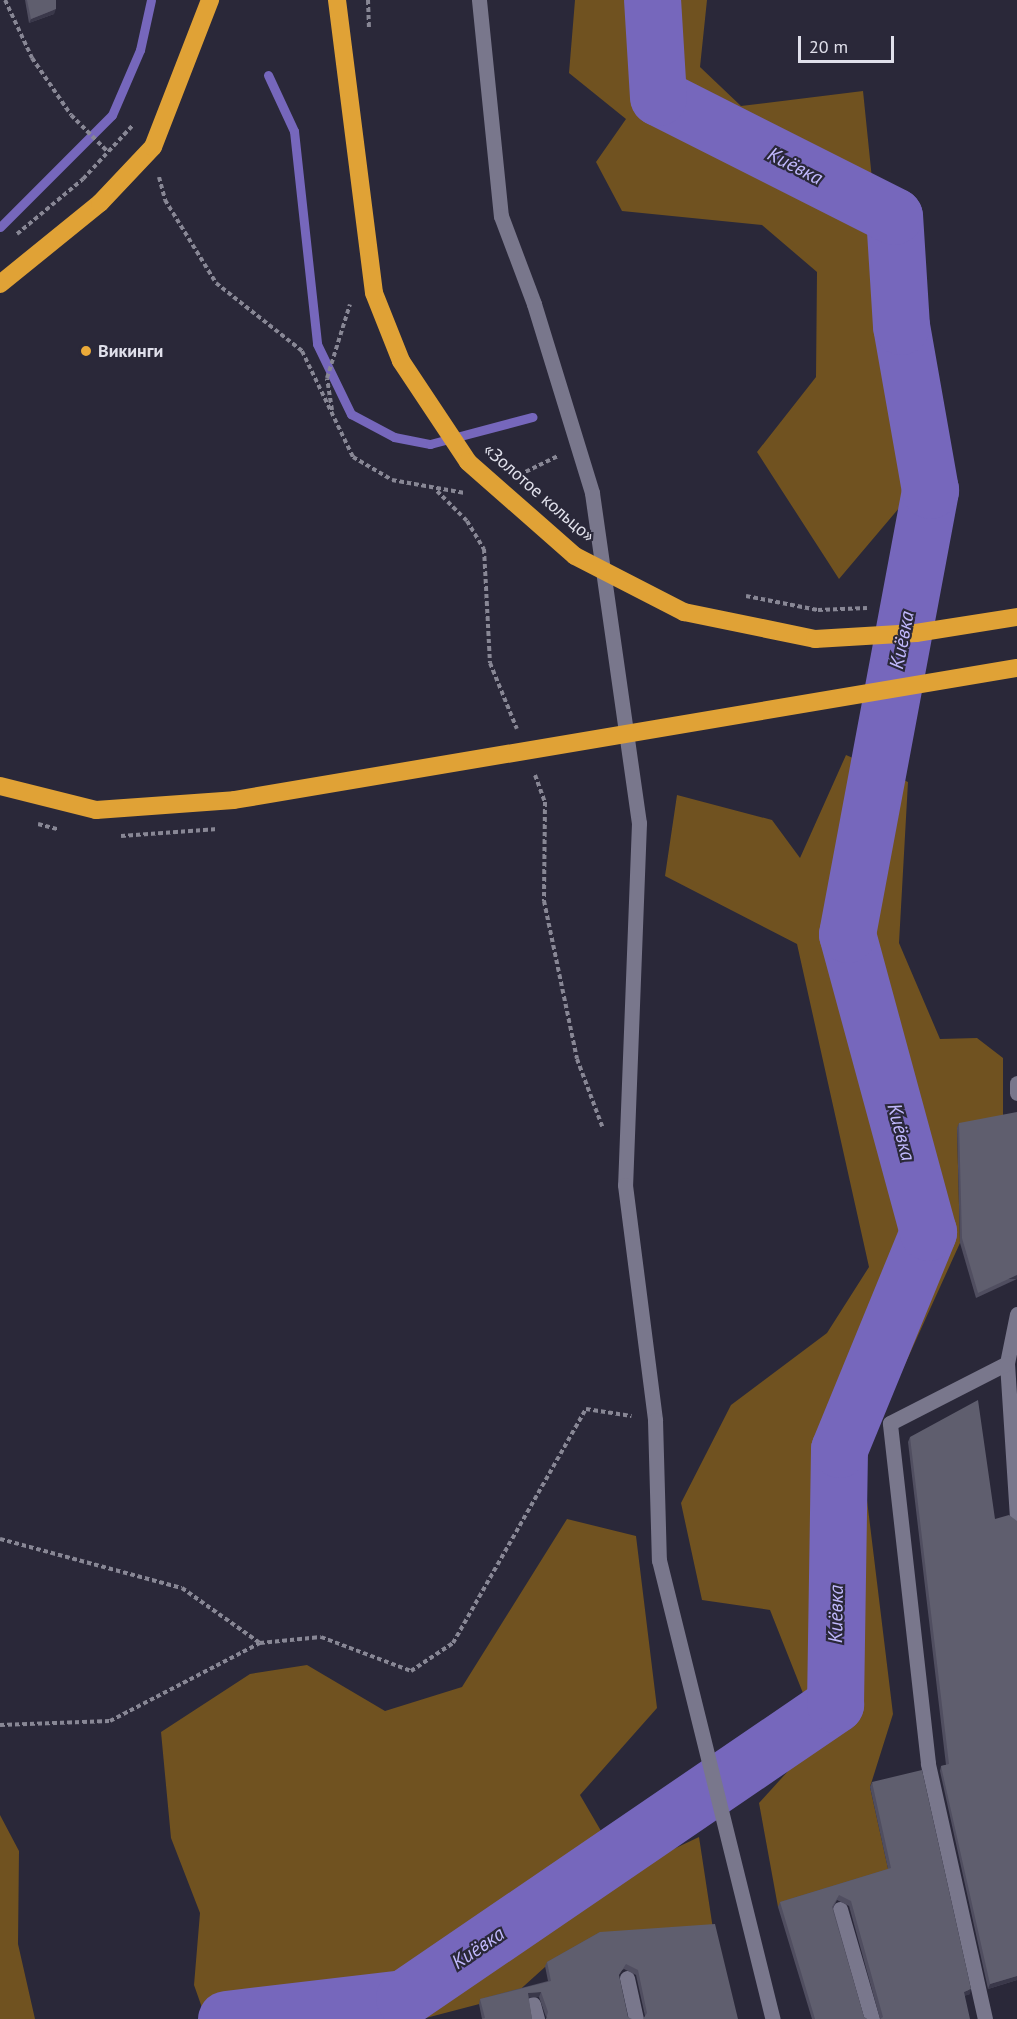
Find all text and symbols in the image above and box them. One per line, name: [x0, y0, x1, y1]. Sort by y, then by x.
scale bar: [801, 24, 897, 62]
text: 20 m: [809, 35, 848, 58]
water label: Киёвка: [764, 142, 826, 190]
place label: Викинги: [98, 340, 163, 362]
marker: Викинги: [79, 344, 93, 358]
street label: «Золотое кольцо»: [479, 439, 599, 547]
water label: Киёвка: [885, 609, 919, 671]
water label: Киёвка: [882, 1101, 920, 1163]
water label: Киёвка: [823, 1585, 849, 1643]
water label: Киёвка: [447, 1922, 509, 1974]

